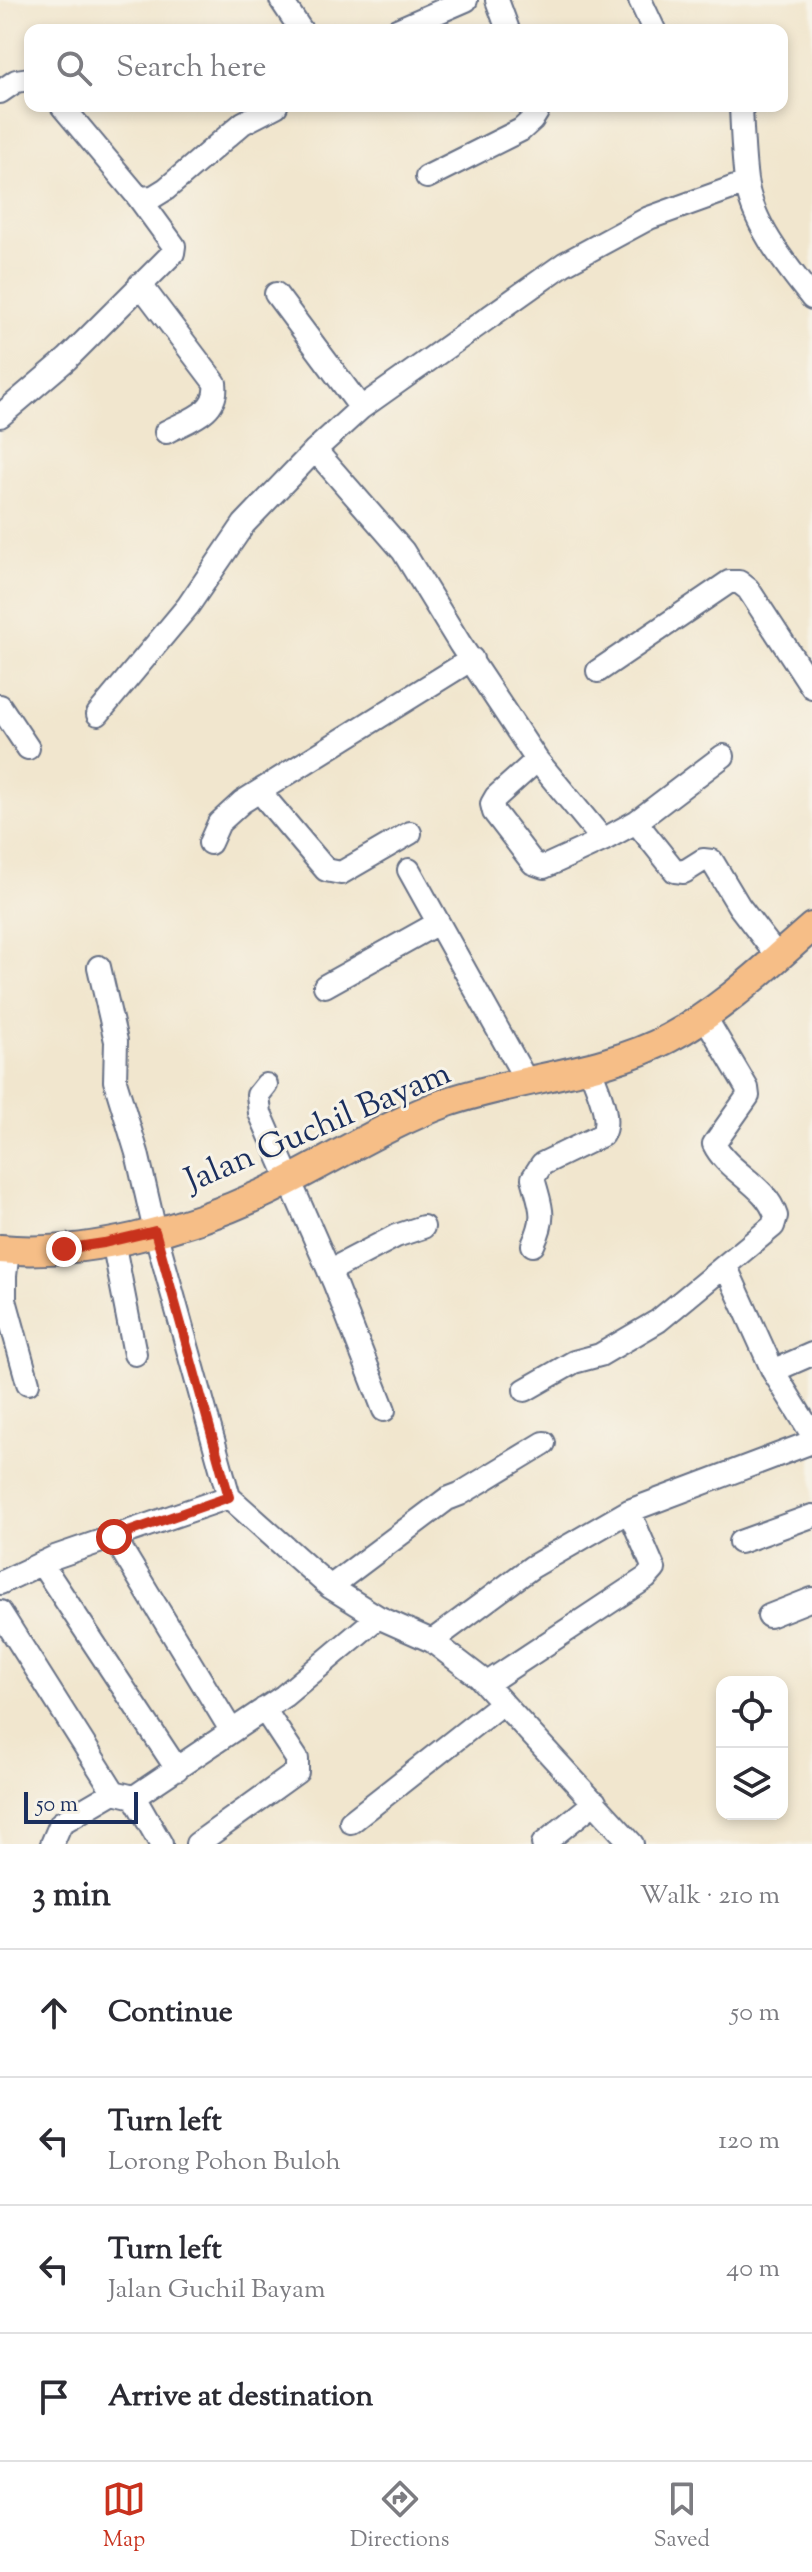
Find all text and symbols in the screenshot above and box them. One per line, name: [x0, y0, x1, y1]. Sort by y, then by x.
search box: [24, 24, 788, 112]
icon: search: [52, 46, 96, 90]
text: Search here: [116, 47, 266, 90]
street label: Jalan Guchil Bayam: [176, 1050, 459, 1207]
route end: [46, 1231, 82, 1267]
route start: [96, 1519, 132, 1555]
map controls: [716, 1676, 788, 1820]
button: locate: [716, 1676, 788, 1748]
button: layers: [716, 1748, 788, 1820]
scale bar: [24, 1788, 138, 1824]
text: 50 m: [36, 1790, 78, 1822]
text: 3 min: [32, 1872, 111, 1921]
text: Walk · 210 m: [640, 1878, 780, 1915]
icon: ahead: [32, 1991, 76, 2035]
text: Continue: [108, 1992, 233, 2035]
text: 50 m: [730, 1995, 780, 2032]
text: Turn left: [108, 2101, 222, 2144]
icon: left: [32, 2119, 76, 2163]
text: 120 m: [718, 2123, 780, 2160]
text: Lorong Pohon Buloh: [108, 2144, 341, 2181]
text: Turn left: [108, 2229, 222, 2272]
icon: left: [32, 2247, 76, 2291]
text: 40 m: [726, 2251, 780, 2288]
text: Jalan Guchil Bayam: [108, 2272, 325, 2309]
icon: arrive: [32, 2375, 76, 2419]
text: Arrive at destination: [108, 2376, 373, 2419]
tab: Map: [102, 2477, 146, 2557]
tab: Directions: [350, 2477, 449, 2557]
tab: Saved: [653, 2477, 710, 2557]

